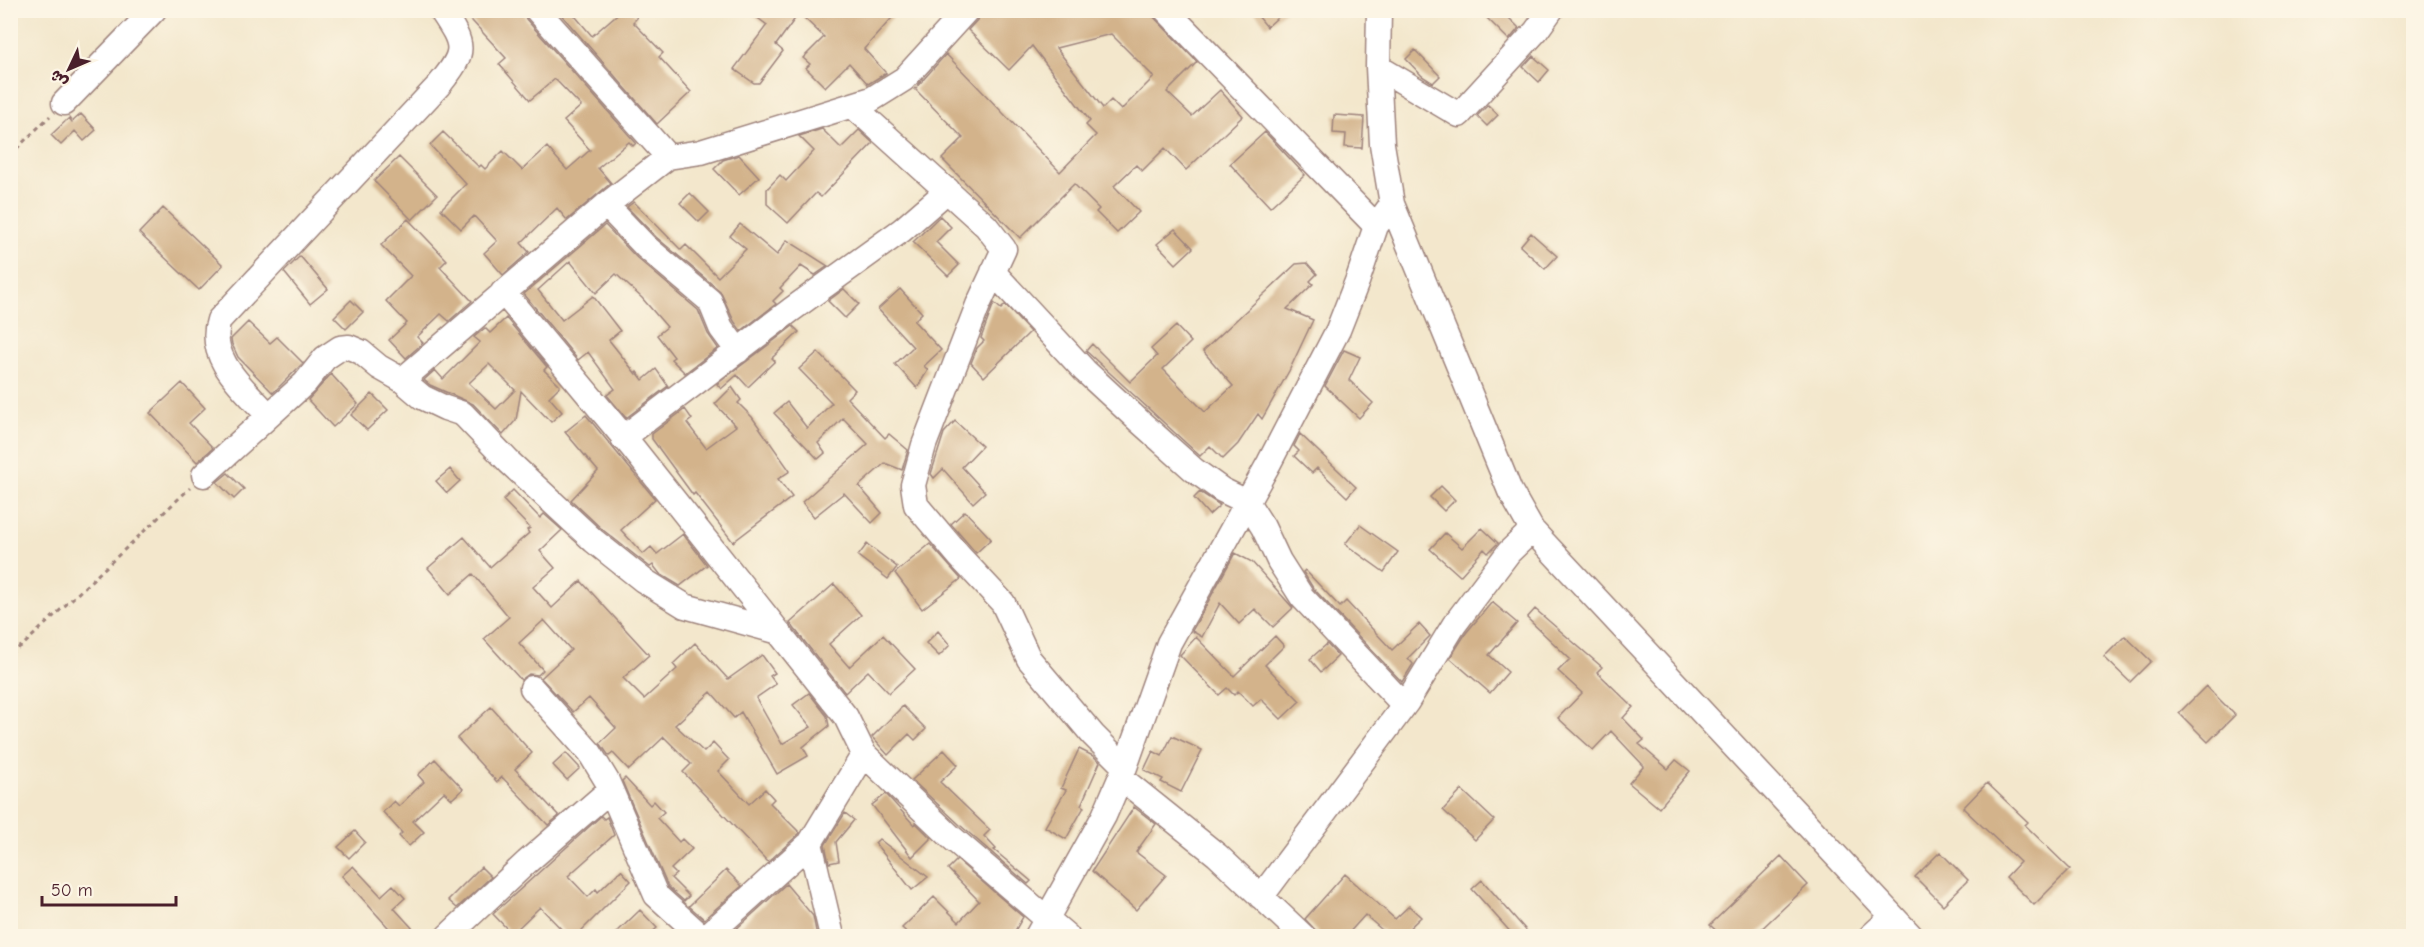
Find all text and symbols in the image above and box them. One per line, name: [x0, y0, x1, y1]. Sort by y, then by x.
north arrow: [39, 39, 99, 99]
text: ش: [46, 66, 72, 91]
scale bar: [42, 869, 176, 907]
text: 50 m: [51, 880, 93, 901]

